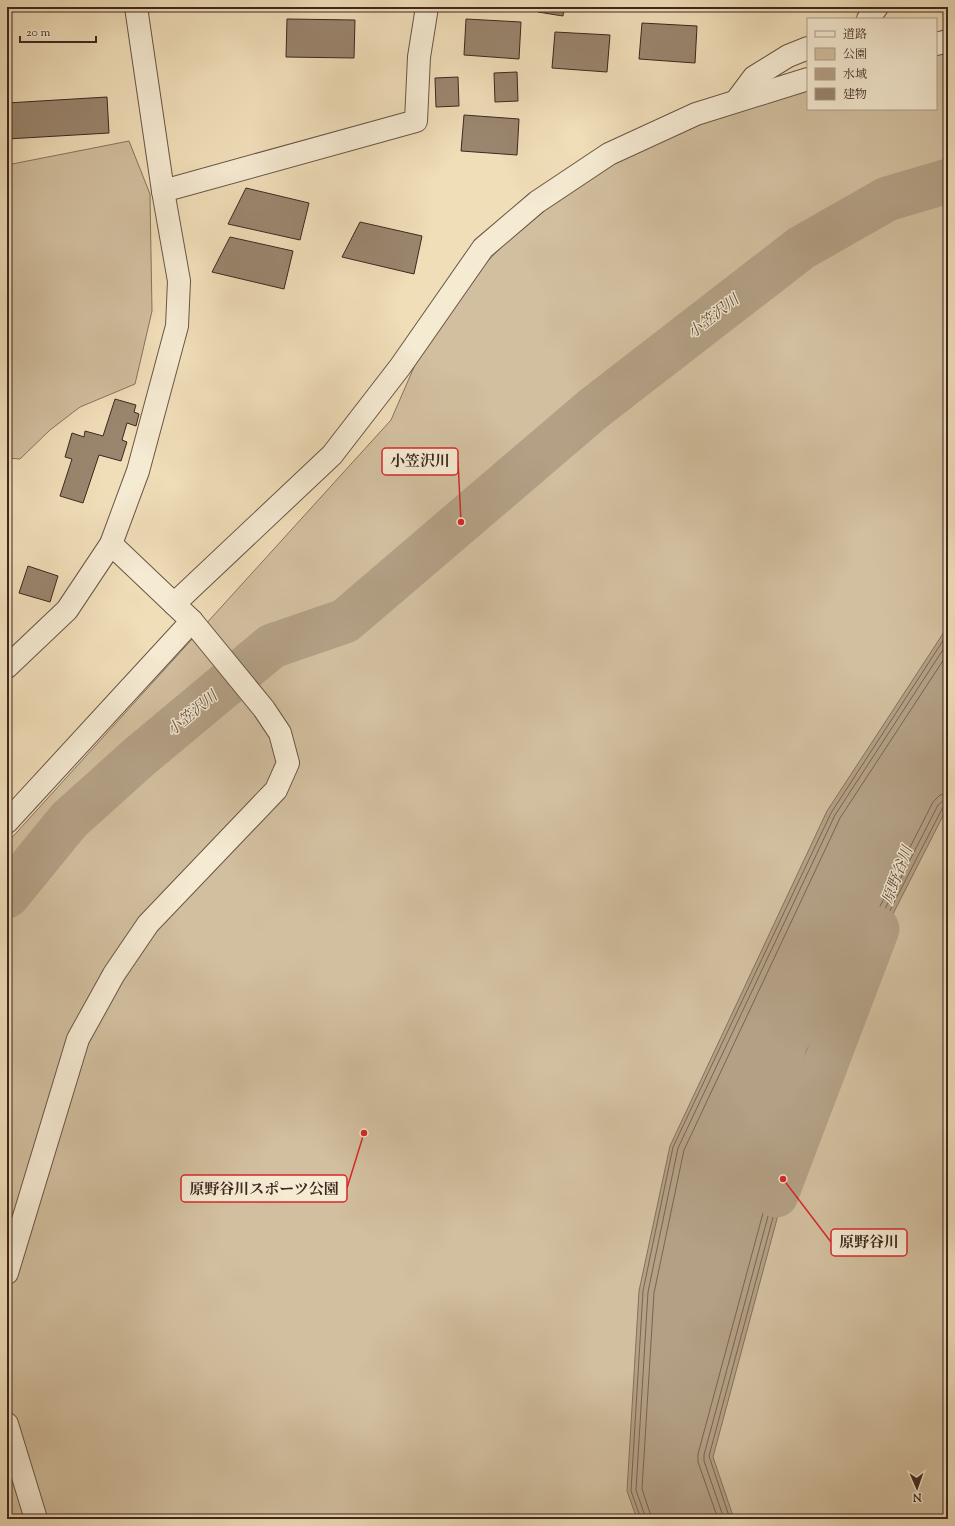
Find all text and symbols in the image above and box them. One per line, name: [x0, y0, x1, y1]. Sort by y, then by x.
scale bar: [20, 18, 96, 44]
legend: [807, 18, 937, 110]
text: 20 m: [26, 24, 51, 42]
text: 道路: [843, 26, 867, 44]
text: 公園: [843, 46, 867, 64]
text: 水域: [843, 66, 867, 84]
text: 建物: [843, 86, 867, 104]
water label: 小笠沢川: [684, 289, 746, 344]
callout: 小笠沢川: [382, 448, 458, 475]
text: 小笠沢川: [390, 452, 450, 473]
water label: 小笠沢川: [163, 686, 224, 741]
water label: 原野谷川: [878, 842, 920, 907]
callout: 原野谷川スポーツ公園: [181, 1175, 347, 1202]
text: 原野谷川スポーツ公園: [189, 1180, 339, 1201]
callout: 原野谷川: [831, 1229, 907, 1256]
text: 原野谷川: [839, 1233, 899, 1254]
north arrow: [897, 1468, 937, 1508]
text: N: [912, 1489, 923, 1505]

